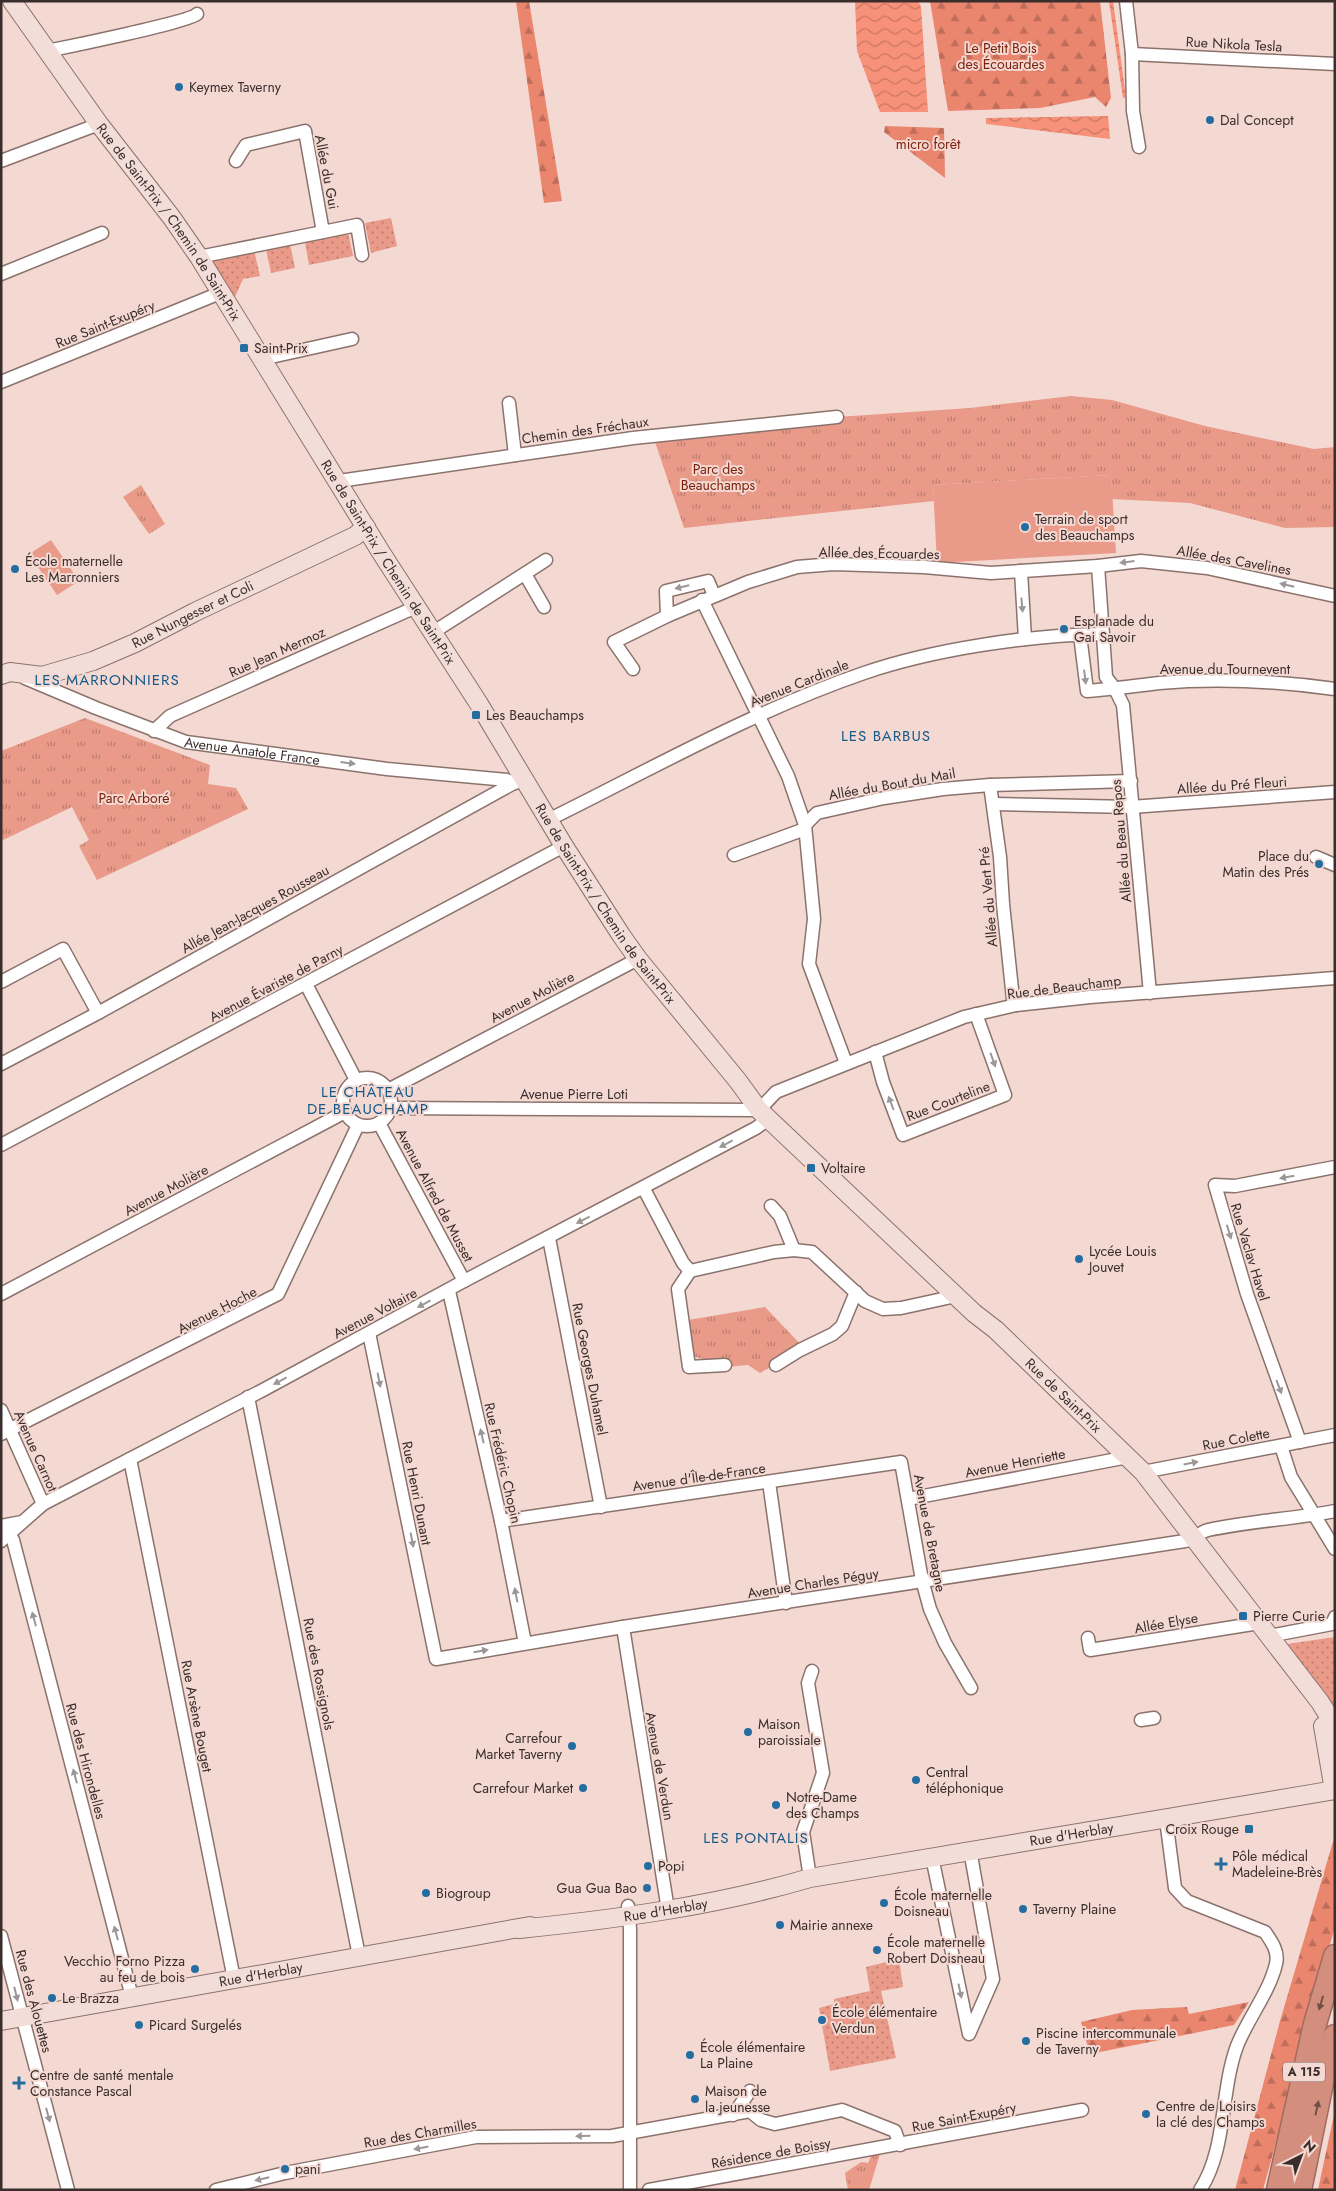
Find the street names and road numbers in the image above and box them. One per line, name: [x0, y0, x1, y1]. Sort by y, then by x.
street label: Rue Nikola Tesla: [1185, 31, 1283, 57]
street label: Rue de Saint-Prix / Chemin de Saint-Prix: [92, 119, 246, 325]
street label: Allée du Gui: [310, 133, 344, 211]
street label: Rue Saint-Exupéry: [52, 295, 159, 353]
street label: Chemin des Fréchaux: [520, 411, 650, 449]
street label: Rue de Saint-Prix / Chemin de Saint-Prix: [316, 456, 461, 668]
street label: Allée des Cavelines: [1175, 540, 1293, 580]
street label: Allée des Écouardes: [818, 542, 940, 564]
street label: Rue Nungesser et Coli: [128, 576, 257, 653]
street label: Rue Jean Mermoz: [226, 622, 329, 682]
street label: Avenue Cardinale: [747, 654, 851, 712]
street label: Avenue du Tournevent: [1160, 659, 1291, 679]
street label: Avenue Anatole France: [183, 732, 321, 770]
street label: Allée du Bout du Mail: [827, 763, 957, 805]
street label: Allée du Pré Fleuri: [1176, 771, 1288, 799]
street label: Allée du Beau Repos: [1106, 778, 1136, 903]
street label: Rue de Saint-Prix / Chemin de Saint-Prix: [531, 799, 681, 1008]
street label: Allée du Vert Pré: [974, 846, 1002, 948]
street label: Allée Jean-Jacques Rousseau: [177, 860, 333, 958]
street label: Avenue Évariste de Parny: [206, 939, 347, 1027]
street label: Avenue Molière: [486, 966, 578, 1028]
street label: Rue de Beauchamp: [1006, 970, 1122, 1004]
street label: Rue Courteline: [903, 1076, 993, 1126]
street label: Avenue Pierre Loti: [520, 1084, 628, 1104]
street label: Avenue Alfred de Musset: [391, 1125, 479, 1266]
street label: Avenue Molière: [120, 1159, 212, 1221]
street label: Rue Vaclav Havel: [1226, 1201, 1274, 1303]
street label: Avenue Hoche: [174, 1281, 260, 1339]
street label: Avenue Voltaire: [330, 1282, 420, 1344]
street label: Rue Georges Duhamel: [567, 1301, 613, 1437]
street label: Rue de Saint-Prix: [1021, 1353, 1106, 1437]
street label: Rue Frédéric Chopin: [479, 1401, 527, 1525]
street label: Avenue Carnot: [9, 1407, 63, 1496]
street label: Rue Colette: [1201, 1423, 1271, 1455]
street label: Rue Henri Dunant: [397, 1439, 437, 1547]
street label: Avenue Henriette: [963, 1443, 1067, 1483]
street label: Avenue d'Île-de-France: [631, 1458, 767, 1496]
street label: Avenue de Bretagne: [909, 1472, 951, 1594]
street label: Avenue Charles Péguy: [746, 1563, 881, 1603]
street label: Allée Elyse: [1133, 1608, 1199, 1638]
street label: Rue des Rossignols: [298, 1616, 340, 1732]
street label: Rue Arsène Bouget: [176, 1658, 218, 1774]
street label: Rue des Hirondelles: [61, 1701, 111, 1822]
street label: Avenue de Verdun: [641, 1710, 679, 1822]
street label: Rue d'Herblay: [1028, 1817, 1116, 1851]
street label: Rue d'Herblay: [623, 1893, 710, 1926]
street label: Rue des Alouettes: [11, 1947, 57, 2055]
street label: Rue d'Herblay: [217, 1957, 305, 1992]
road number: A 115: [1283, 2062, 1325, 2082]
street label: Rue Saint-Exupéry: [910, 2097, 1019, 2137]
street label: Rue des Charmilles: [362, 2113, 478, 2153]
street label: Résidence de Boissy: [710, 2133, 833, 2173]

